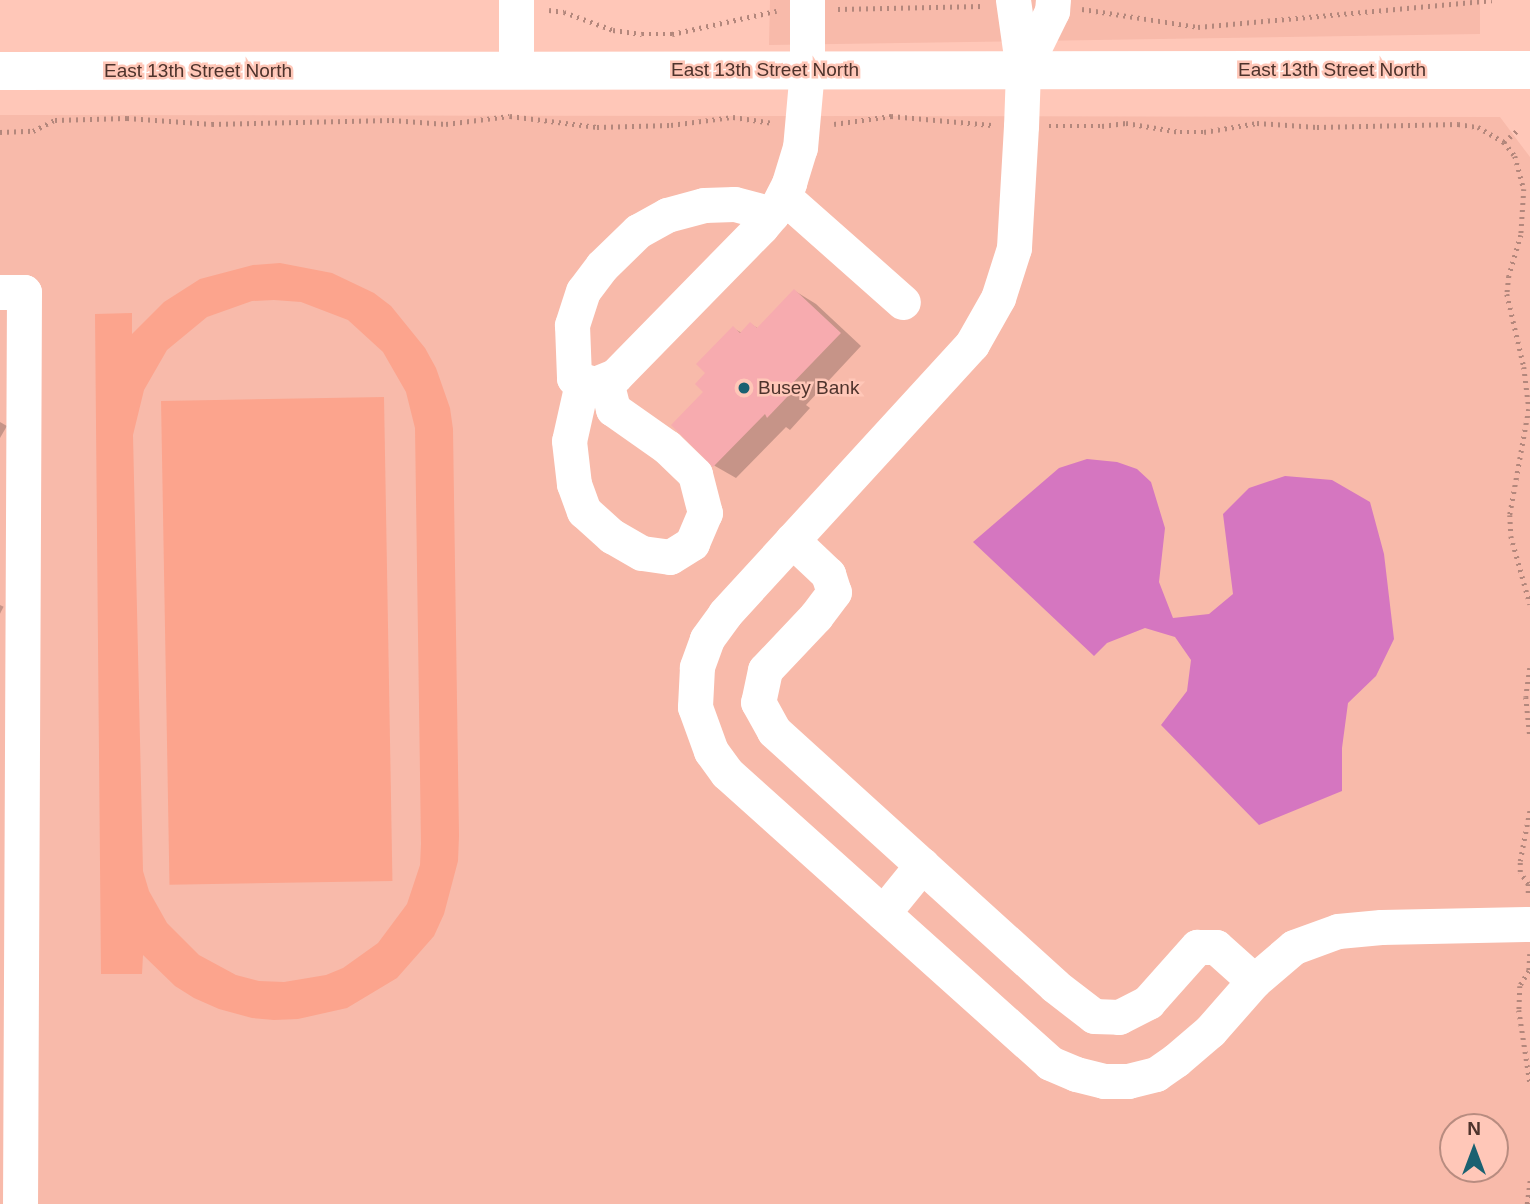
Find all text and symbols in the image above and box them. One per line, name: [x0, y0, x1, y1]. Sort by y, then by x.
street label: East 13th Street North: [671, 59, 859, 81]
street label: East 13th Street North: [1238, 59, 1426, 81]
street label: East 13th Street North: [104, 60, 292, 82]
place label: Busey Bank: [758, 377, 859, 399]
marker: Busey Bank: [736, 380, 752, 396]
north arrow: [1439, 1113, 1509, 1183]
text: N: [1467, 1118, 1481, 1139]

